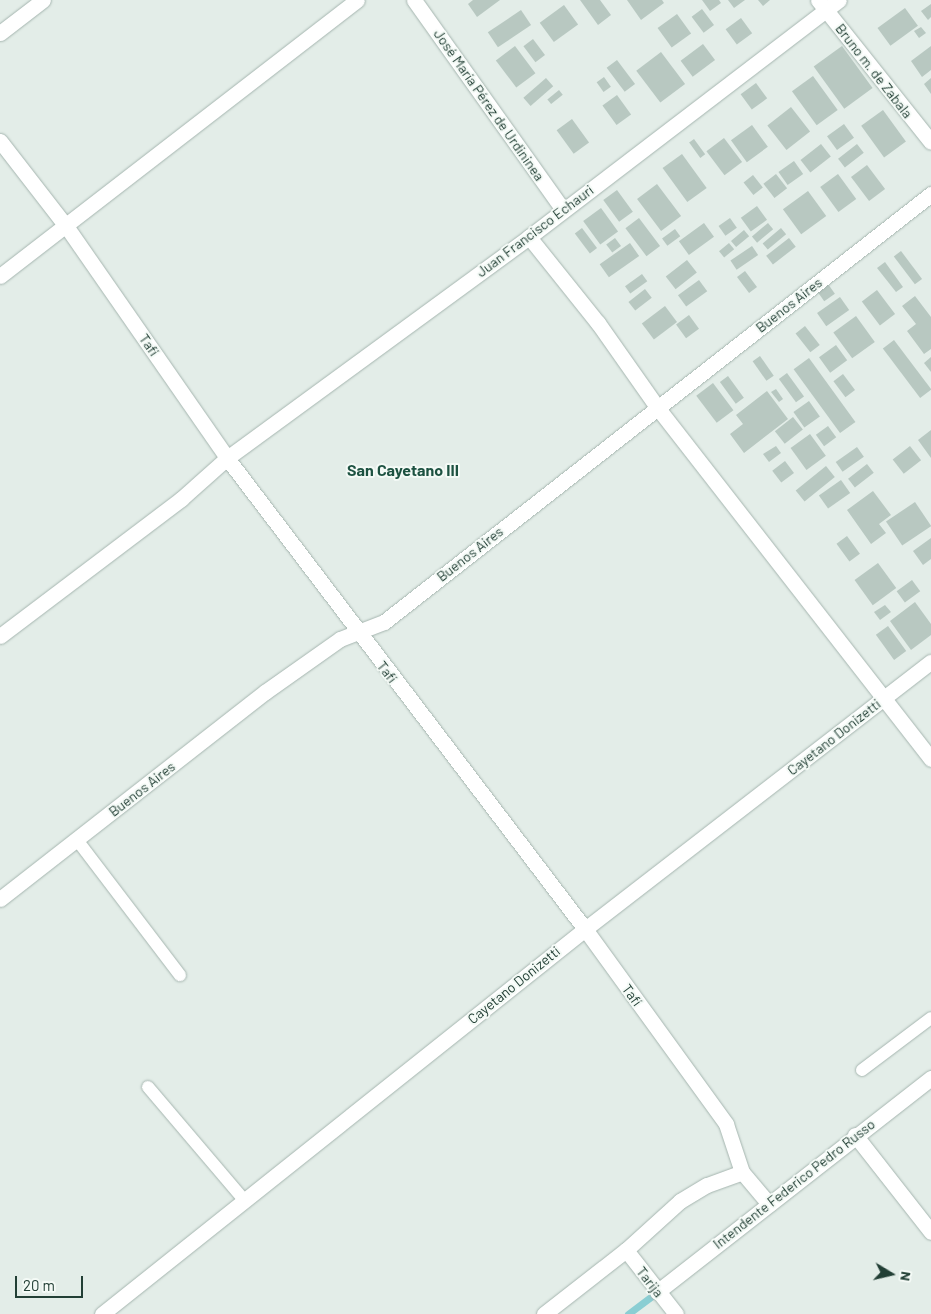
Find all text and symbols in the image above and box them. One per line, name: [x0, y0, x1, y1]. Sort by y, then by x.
street label: Bruno m. de Zabala: [832, 20, 916, 122]
street label: José María Pérez de Urdininea: [430, 26, 548, 184]
street label: Juan Francisco Echauri: [473, 181, 597, 281]
street label: Buenos Aires: [753, 274, 825, 336]
street label: Tafí: [136, 331, 162, 359]
district label: San Cayetano III: [347, 460, 459, 480]
street label: Buenos Aires: [434, 523, 506, 585]
street label: Tafí: [373, 658, 401, 686]
street label: Cayetano Donizetti: [784, 695, 884, 779]
street label: Buenos Aires: [106, 758, 178, 820]
street label: Cayetano Donizetti: [464, 943, 564, 1027]
street label: Tafí: [619, 981, 645, 1009]
street label: Intendente Federico Pedro Russo: [710, 1116, 878, 1252]
north arrow: [866, 1249, 916, 1299]
street label: Tarija: [633, 1263, 667, 1301]
scale bar: [18, 1266, 85, 1298]
text: N: [897, 1270, 915, 1282]
text: 20 m: [23, 1276, 55, 1294]

